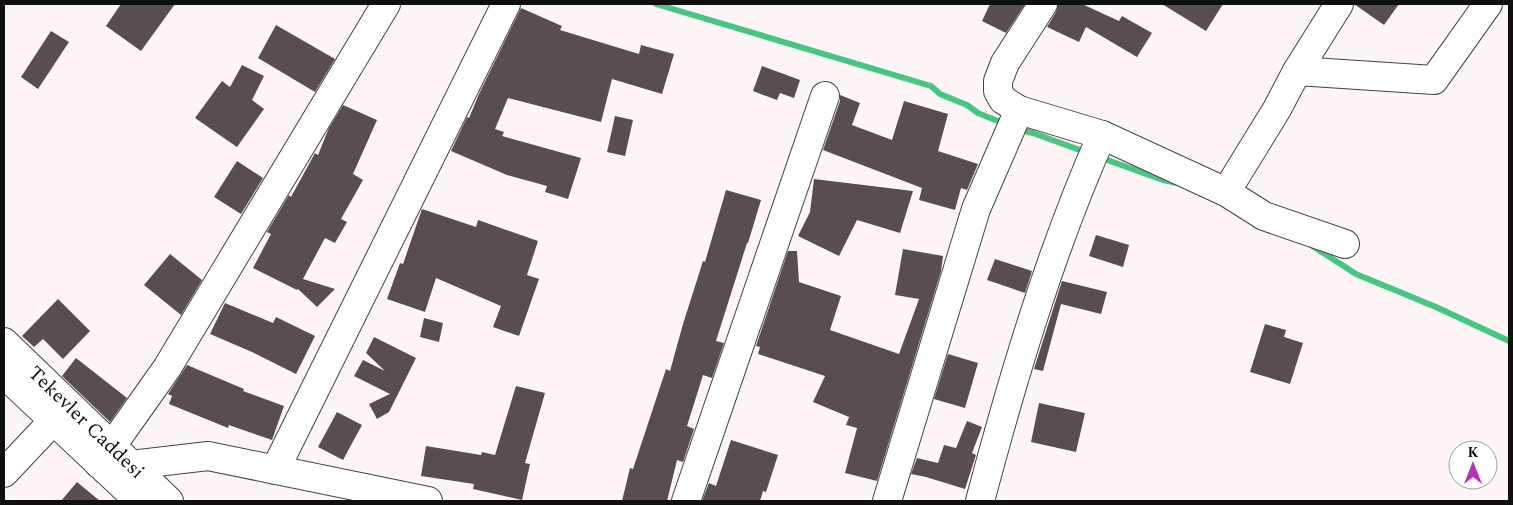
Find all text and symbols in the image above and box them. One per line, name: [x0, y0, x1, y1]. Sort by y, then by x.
street label: Tekevler Caddesi: [21, 359, 151, 486]
north arrow: [1448, 440, 1498, 490]
text: K: [1468, 442, 1479, 463]

